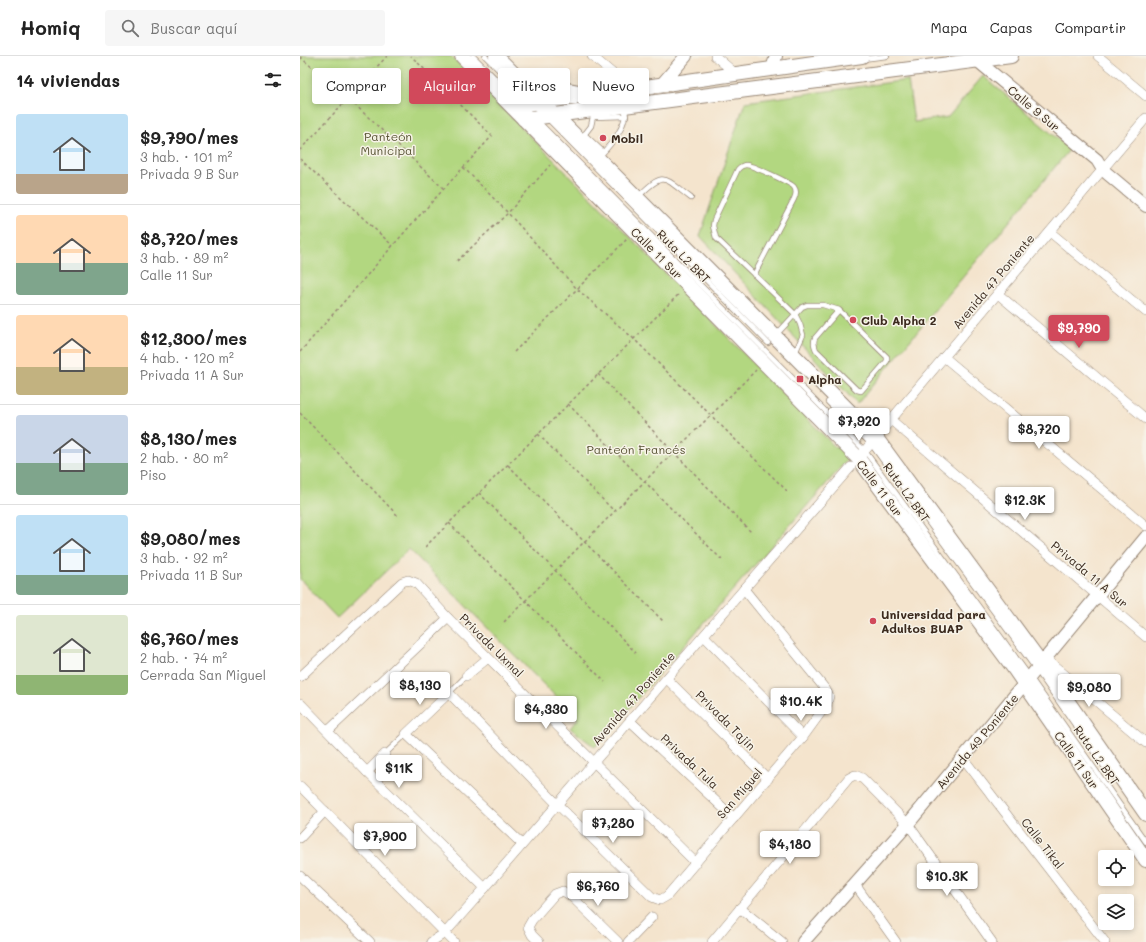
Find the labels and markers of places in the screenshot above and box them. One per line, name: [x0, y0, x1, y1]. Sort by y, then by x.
place label: Mobil: [611, 130, 643, 146]
marker: Mobil: [598, 133, 608, 143]
place label: Club Alpha 2: [861, 312, 937, 328]
marker: Club Alpha 2: [848, 315, 858, 325]
pin: $9,790: [1046, 315, 1112, 349]
place label: Alpha: [808, 371, 842, 387]
marker: Alpha: [795, 374, 805, 384]
pin: $7,920: [826, 408, 892, 442]
pin: $8,720: [1006, 416, 1072, 450]
pin: $12.3K: [992, 487, 1058, 521]
place label: Universidad para Adultos BUAP: [881, 606, 986, 636]
marker: Universidad para Adultos BUAP: [868, 616, 878, 626]
pin: $8,130: [387, 672, 453, 706]
pin: $9,080: [1056, 674, 1122, 708]
pin: $10.4K: [768, 688, 834, 722]
pin: $4,330: [513, 696, 579, 730]
pin: $11K: [375, 755, 423, 789]
pin: $7,280: [580, 810, 646, 844]
pin: $7,900: [352, 823, 418, 857]
pin: $4,180: [757, 831, 823, 865]
pin: $10.3K: [914, 863, 980, 897]
pin: $6,760: [565, 873, 631, 907]

